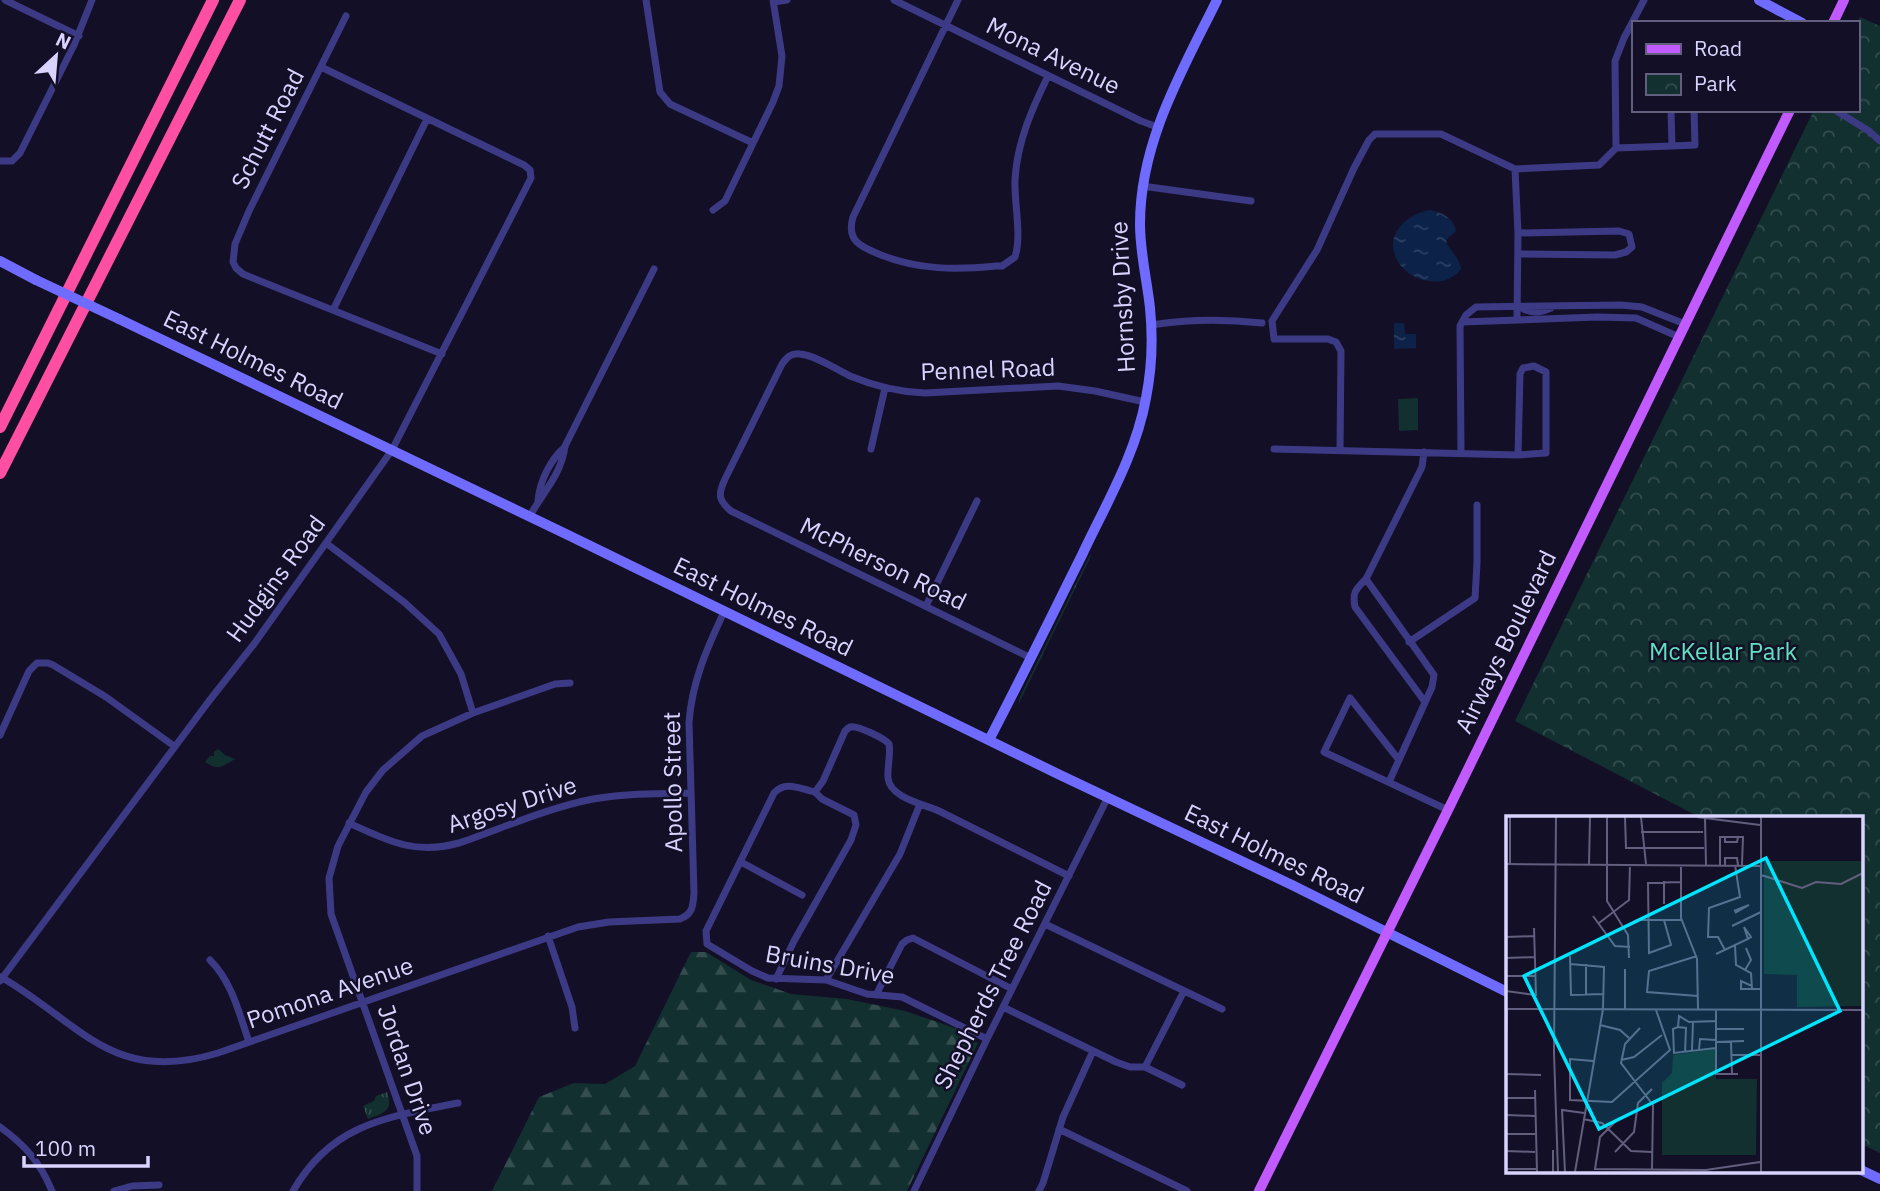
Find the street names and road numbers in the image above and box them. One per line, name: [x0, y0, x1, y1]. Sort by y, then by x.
street label: Mona Avenue: [981, 9, 1126, 101]
street label: Schutt Road: [223, 63, 311, 194]
street label: Hornsby Drive: [1102, 220, 1142, 374]
street label: East Holmes Road: [158, 302, 349, 416]
street label: Pennel Road: [920, 351, 1056, 387]
street label: Hudgins Road: [218, 509, 332, 648]
street label: McPherson Road: [795, 509, 972, 617]
street label: Airways Boulevard: [1447, 545, 1563, 738]
street label: East Holmes Road: [668, 549, 859, 663]
street label: Apollo Street: [655, 711, 689, 853]
street label: Argosy Drive: [443, 768, 580, 840]
street label: East Holmes Road: [1179, 796, 1370, 910]
street label: Shepherds Tree Road: [926, 875, 1059, 1094]
street label: Bruins Drive: [763, 937, 897, 991]
street label: Pomona Avenue: [242, 949, 417, 1036]
street label: Jordan Drive: [371, 1000, 445, 1139]

